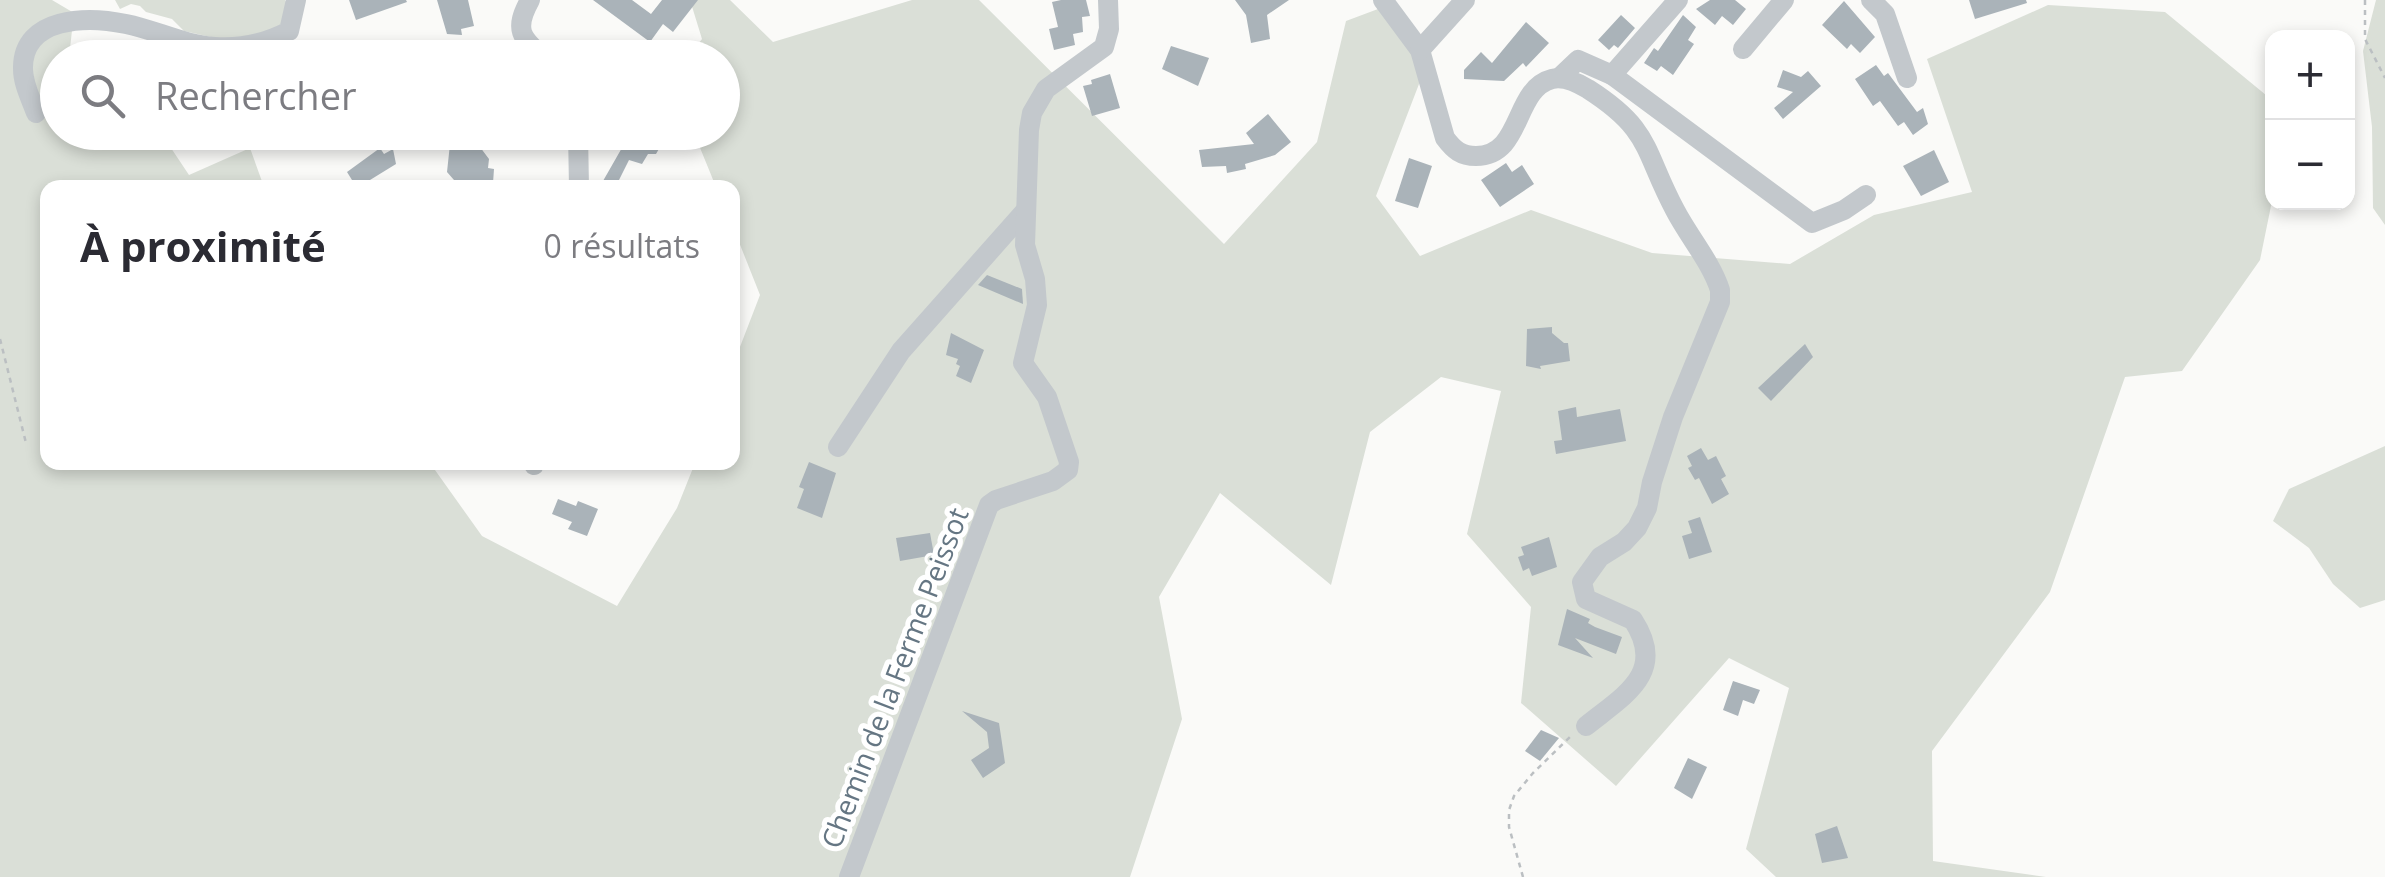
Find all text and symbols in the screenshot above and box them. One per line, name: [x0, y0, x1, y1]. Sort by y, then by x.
map controls: [2265, 30, 2355, 210]
button: +: [2265, 30, 2355, 120]
search box: [40, 40, 740, 150]
icon: search: [75, 68, 130, 123]
text: Rechercher: [155, 69, 357, 121]
button: −: [2265, 120, 2355, 210]
text: À proximité: [80, 217, 326, 274]
text: 0 résultats: [544, 224, 700, 267]
street label: Chemin de la Ferme Peissot: [812, 502, 977, 853]

